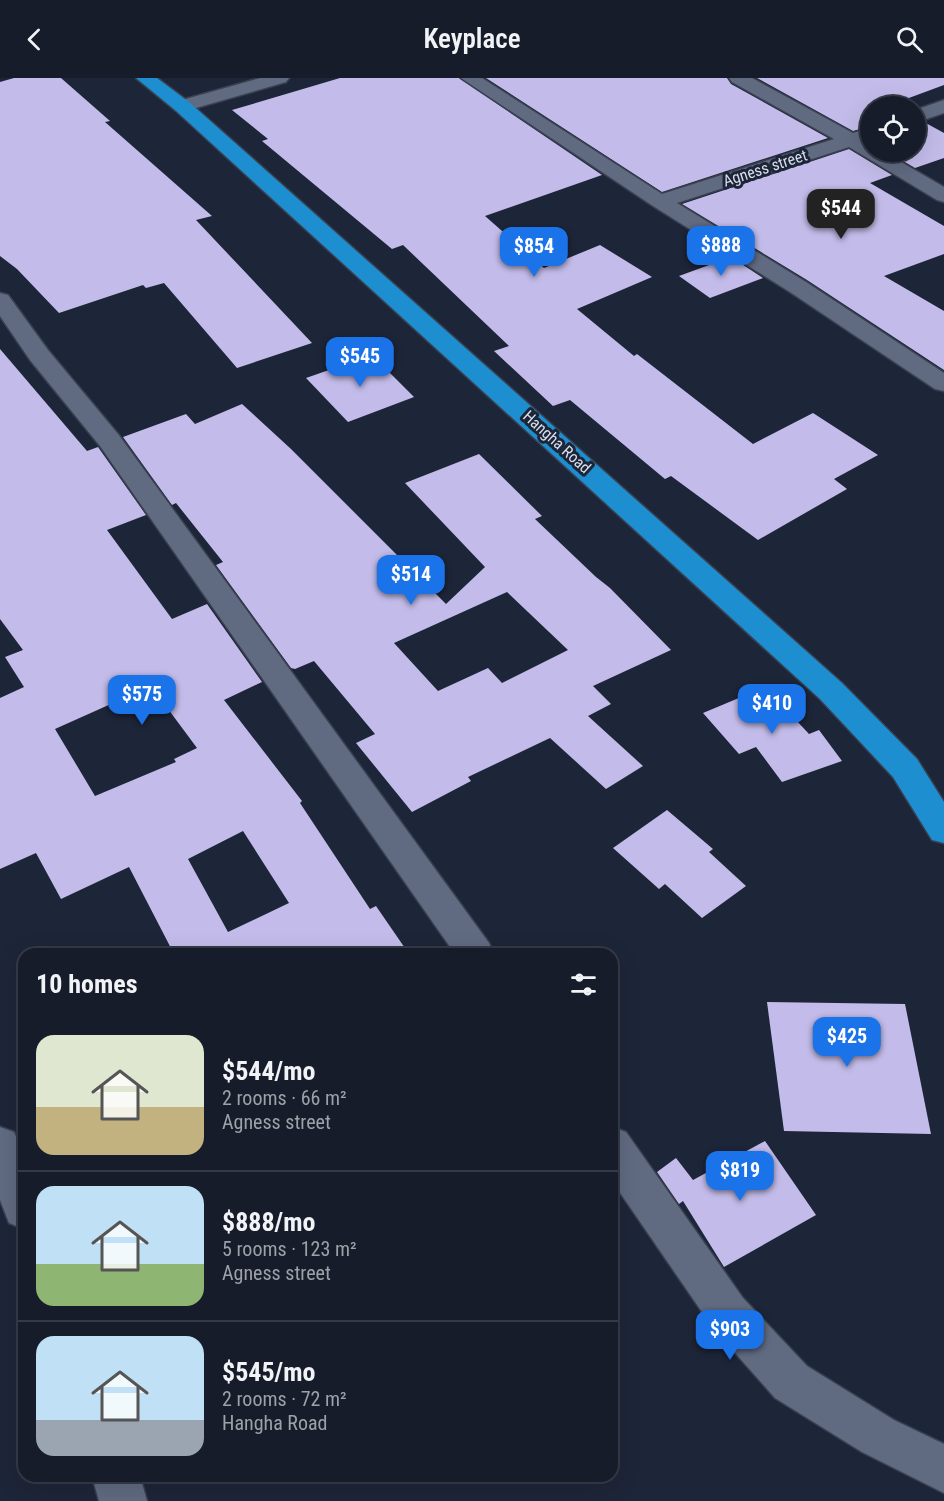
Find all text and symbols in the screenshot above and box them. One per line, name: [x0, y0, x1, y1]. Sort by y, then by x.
icon: back: [18, 23, 51, 56]
text: Keyplace: [423, 23, 521, 55]
icon: search: [893, 23, 926, 56]
map controls: [860, 96, 926, 162]
button: locate: [860, 96, 926, 162]
street label: Agness street: [721, 145, 810, 190]
pin: $544: [805, 189, 877, 240]
text: $544: [821, 196, 861, 220]
pin: $888: [685, 226, 757, 277]
pin: $854: [498, 227, 570, 278]
text: $888: [701, 233, 741, 257]
text: $854: [514, 234, 554, 258]
pin: $545: [324, 337, 396, 388]
text: $545: [340, 344, 380, 368]
street label: Hangha Road: [519, 407, 595, 477]
pin: $514: [375, 555, 447, 606]
text: $514: [391, 562, 431, 586]
pin: $575: [106, 675, 178, 726]
text: $575: [122, 682, 162, 706]
pin: $410: [736, 684, 808, 735]
text: $410: [752, 691, 792, 715]
icon: filters: [567, 968, 600, 1001]
text: 10 homes: [36, 969, 138, 999]
pin: $425: [811, 1017, 883, 1068]
text: $425: [827, 1024, 867, 1048]
text: $544/mo: [222, 1056, 315, 1086]
icon: home: [84, 1059, 156, 1131]
text: 2 rooms · 66 m²: [222, 1086, 347, 1110]
text: Agness street: [222, 1110, 331, 1134]
pin: $819: [704, 1151, 776, 1202]
text: $819: [720, 1158, 760, 1182]
text: $888/mo: [222, 1207, 315, 1237]
icon: home: [84, 1210, 156, 1282]
text: 5 rooms · 123 m²: [222, 1237, 357, 1261]
text: Agness street: [222, 1261, 331, 1285]
pin: $903: [694, 1310, 766, 1361]
text: $903: [710, 1317, 750, 1341]
text: $545/mo: [222, 1357, 315, 1387]
icon: home: [84, 1360, 156, 1432]
text: 2 rooms · 72 m²: [222, 1387, 347, 1411]
text: Hangha Road: [222, 1411, 328, 1435]

